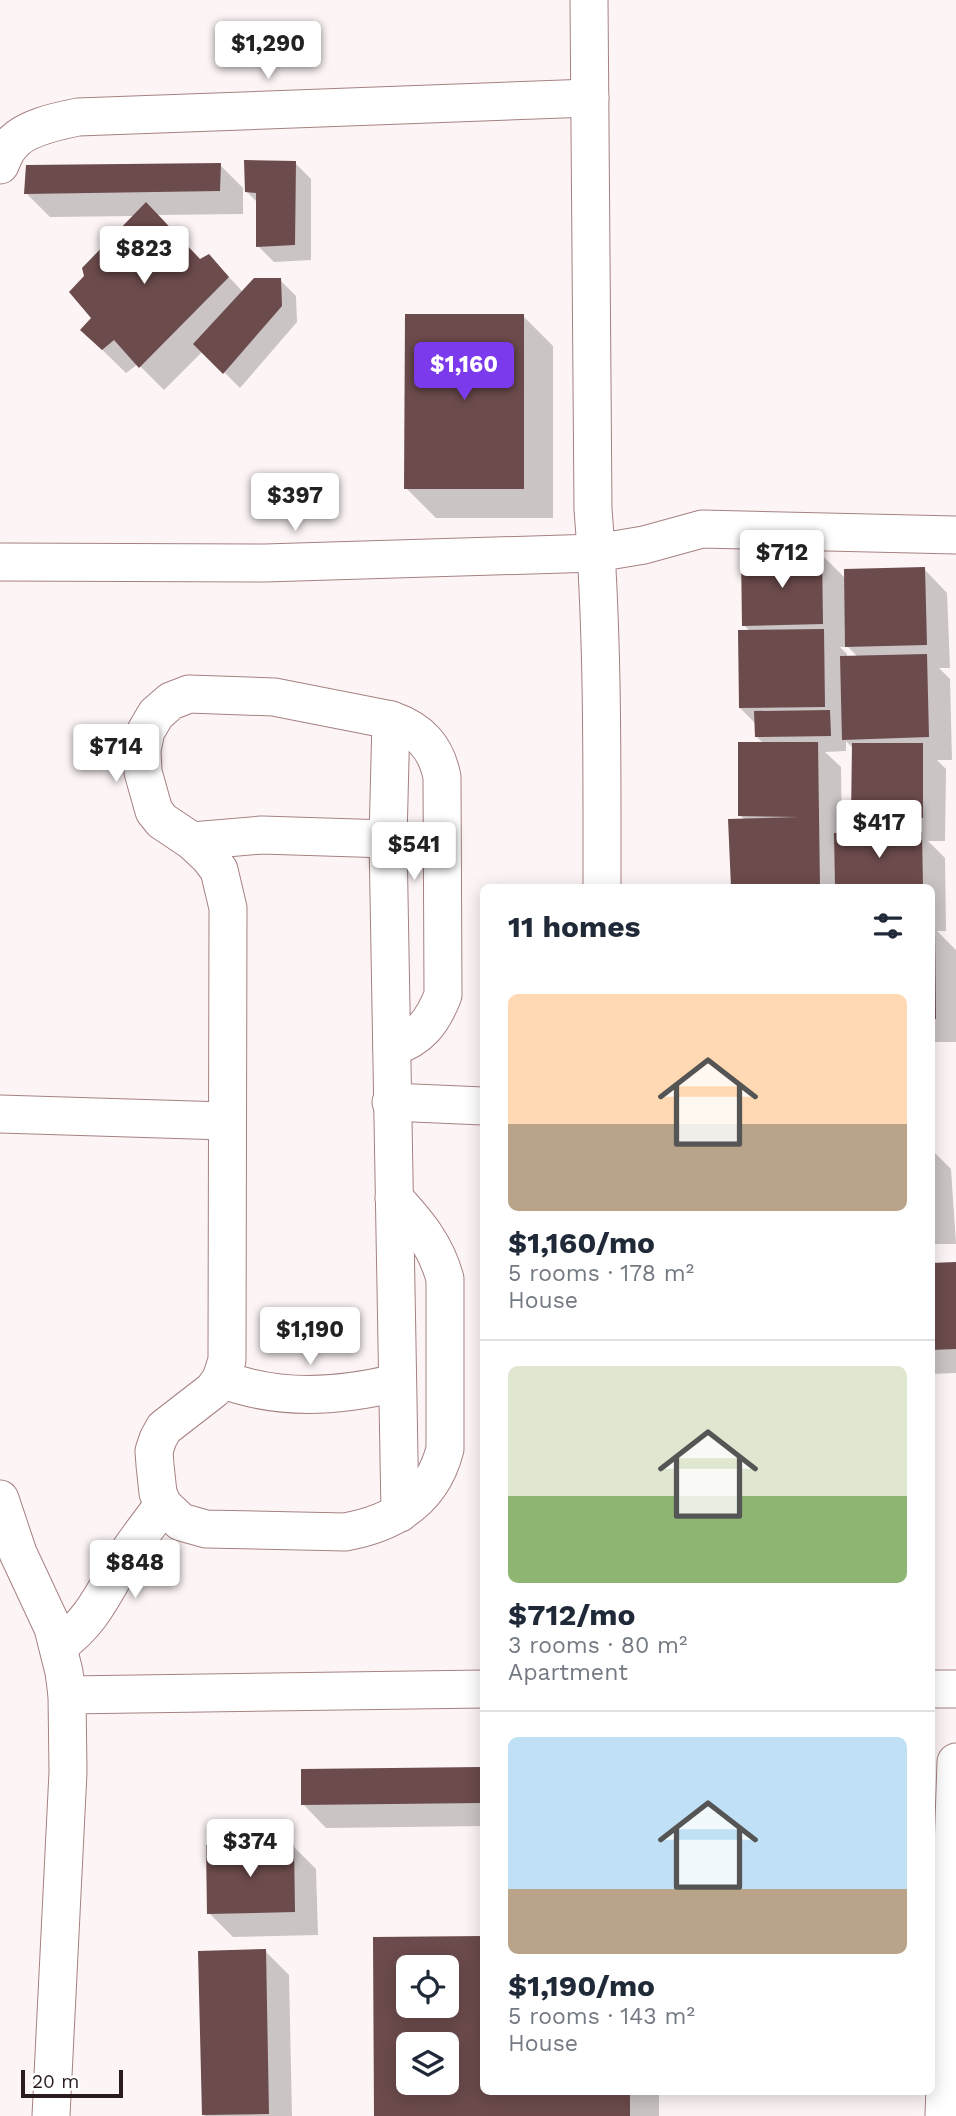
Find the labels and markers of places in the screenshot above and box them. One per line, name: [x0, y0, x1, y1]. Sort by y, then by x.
pin: $1,290: [211, 22, 325, 81]
pin: $823: [103, 226, 185, 286]
pin: $1,160: [407, 342, 521, 402]
pin: $397: [254, 474, 336, 533]
pin: $712: [741, 530, 823, 590]
pin: $714: [75, 724, 157, 784]
pin: $417: [838, 800, 920, 860]
pin: $541: [373, 822, 455, 882]
pin: $1,190: [253, 1308, 367, 1367]
pin: $848: [94, 1540, 176, 1600]
pin: $374: [209, 1820, 291, 1879]

